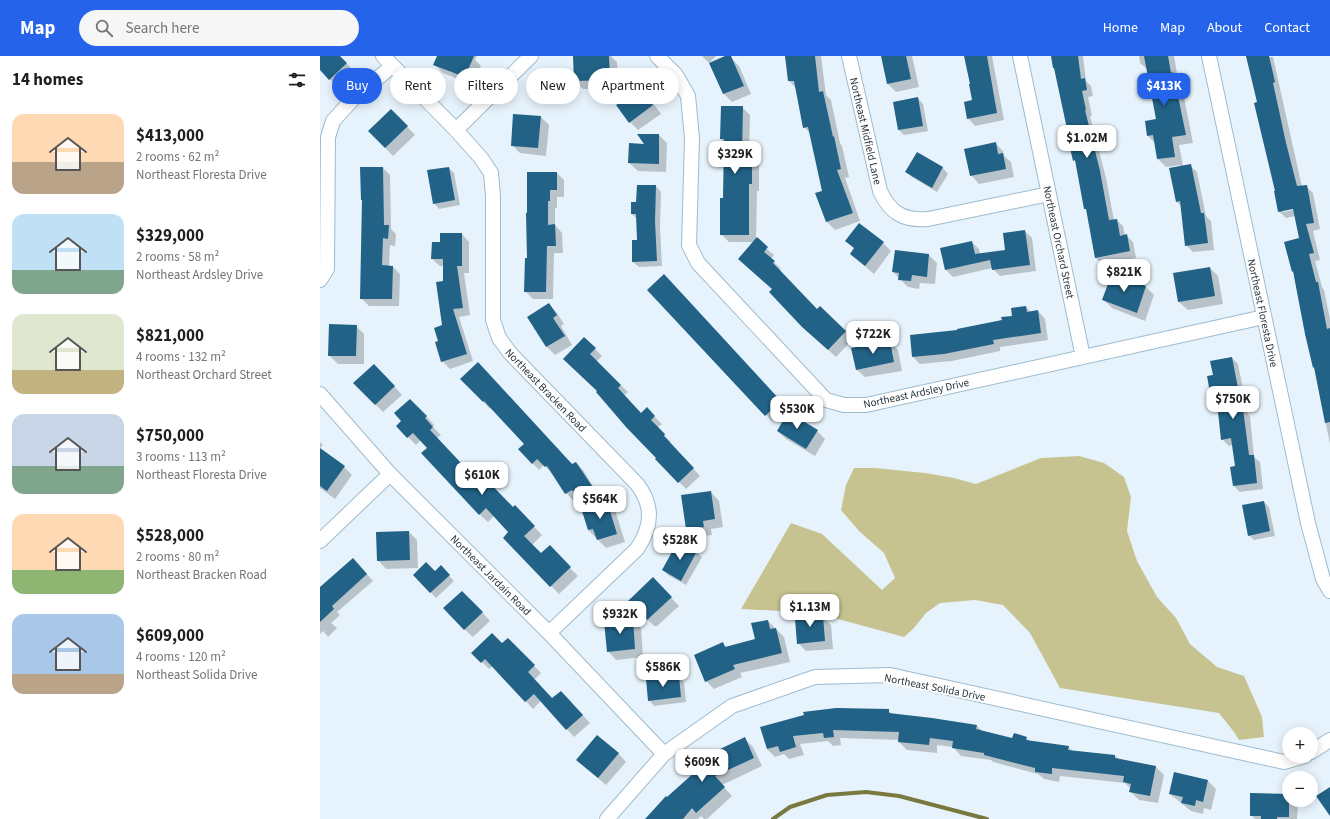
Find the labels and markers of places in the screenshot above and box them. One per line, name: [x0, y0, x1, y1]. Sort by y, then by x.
pin: $413K: [1136, 73, 1192, 107]
pin: $1.02M: [1054, 125, 1120, 159]
pin: $329K: [707, 141, 763, 175]
pin: $821K: [1096, 259, 1152, 293]
pin: $722K: [845, 321, 901, 355]
pin: $750K: [1205, 386, 1261, 420]
pin: $530K: [769, 396, 825, 430]
pin: $610K: [454, 462, 510, 496]
pin: $564K: [572, 486, 628, 520]
pin: $528K: [652, 527, 708, 561]
pin: $1.13M: [777, 594, 843, 628]
pin: $932K: [592, 601, 648, 635]
pin: $586K: [635, 654, 691, 688]
pin: $609K: [674, 749, 730, 783]

